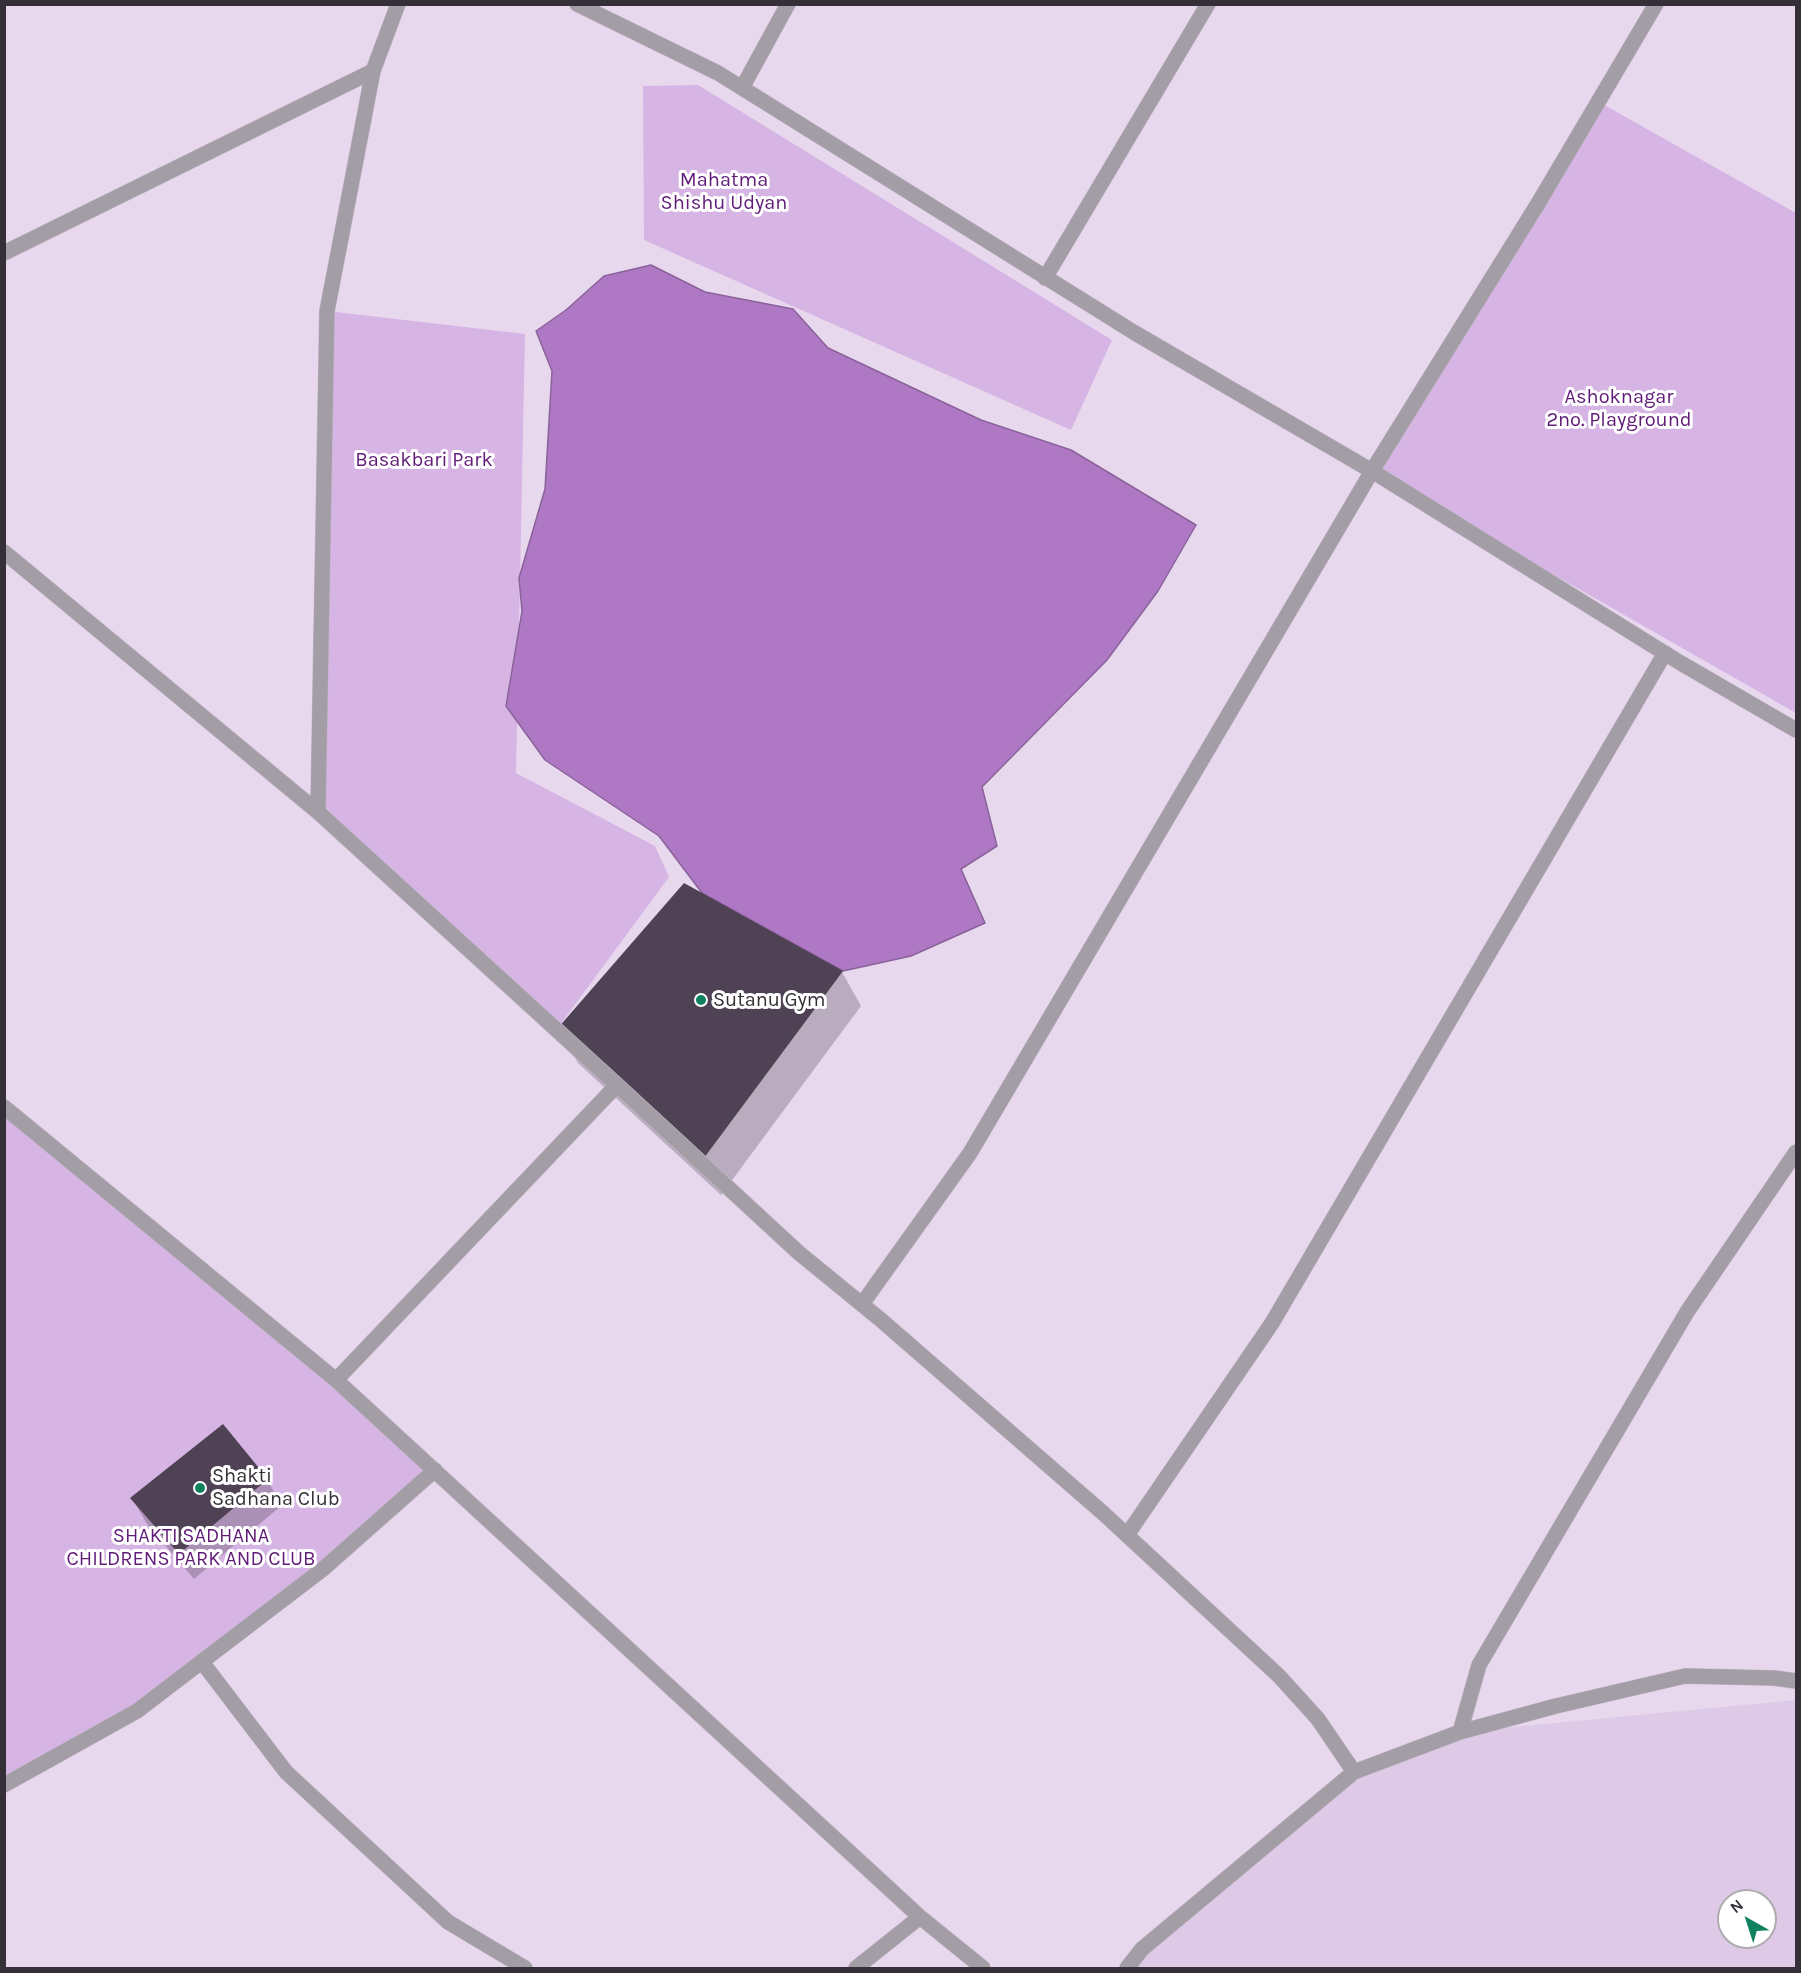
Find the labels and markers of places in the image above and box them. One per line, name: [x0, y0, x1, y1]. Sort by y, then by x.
place label: Sutanu Gym: [713, 988, 826, 1012]
marker: Sutanu Gym: [694, 993, 708, 1007]
place label: Shakti Sadhana Club: [212, 1464, 340, 1511]
marker: Shakti Sadhana Club: [193, 1481, 207, 1495]

